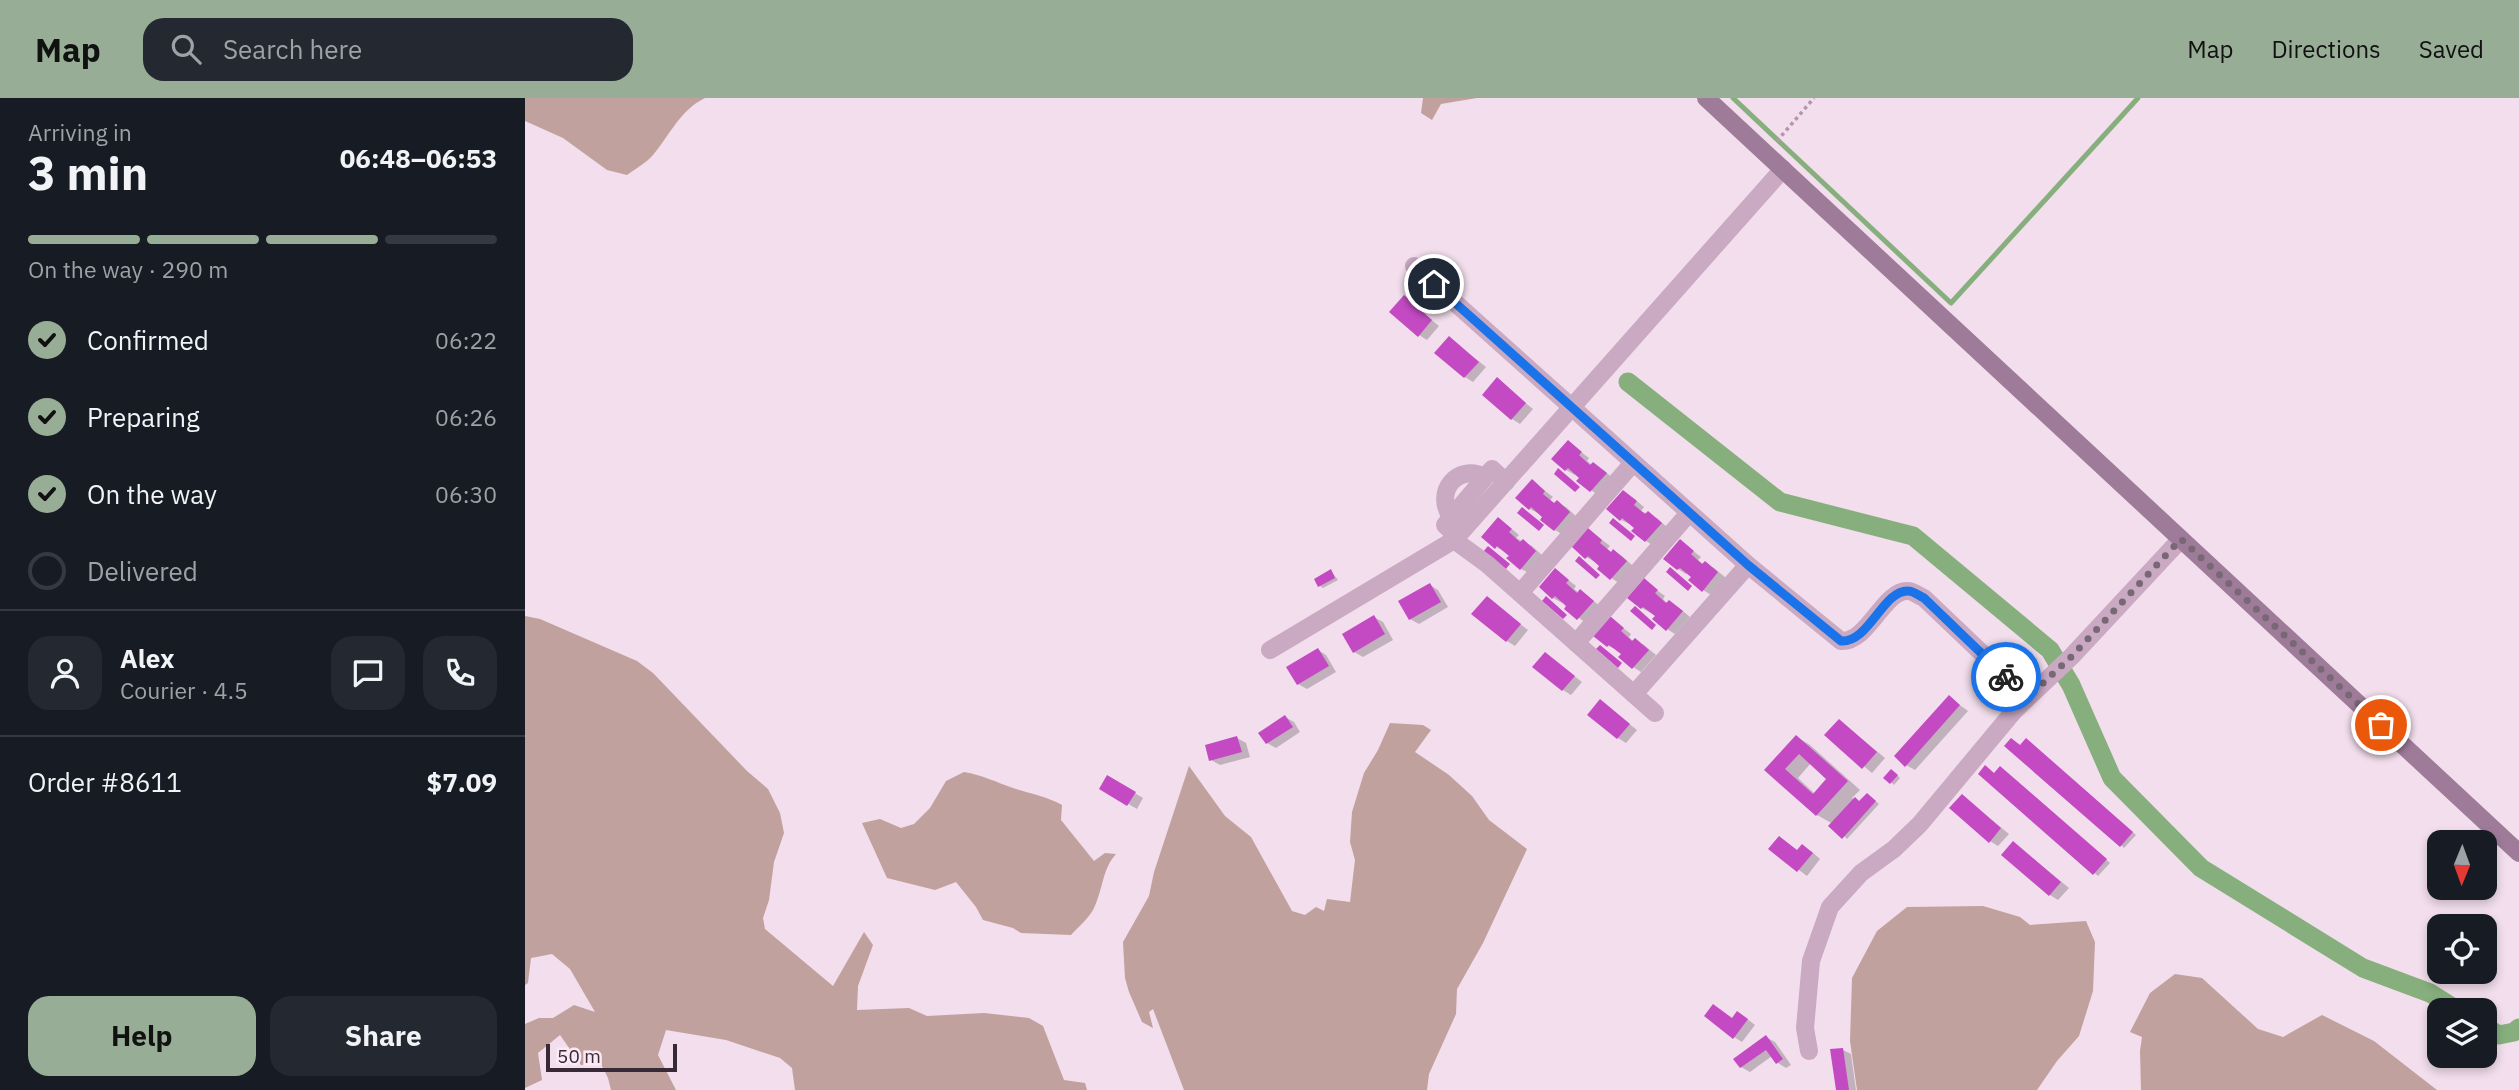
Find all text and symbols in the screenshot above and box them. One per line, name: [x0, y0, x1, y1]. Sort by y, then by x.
search box: [143, 18, 633, 81]
text: Map: [35, 28, 101, 71]
icon: search: [167, 30, 205, 68]
text: Search here: [223, 32, 362, 66]
text: Map: [2187, 33, 2233, 65]
text: Directions: [2271, 33, 2381, 65]
text: Saved: [2419, 33, 2484, 65]
text: Arriving in: [28, 117, 132, 147]
text: 06:48–06:53: [340, 141, 497, 175]
text: 3 min: [28, 143, 148, 203]
text: On the way · 290 m: [28, 254, 228, 284]
pin: [1404, 254, 1464, 314]
icon: home: [1415, 265, 1453, 303]
icon: check: [28, 321, 66, 359]
text: Confirmed: [87, 323, 209, 357]
text: 06:22: [435, 325, 497, 355]
icon: check: [28, 398, 66, 436]
text: Preparing: [87, 400, 200, 434]
text: 06:26: [435, 402, 497, 432]
icon: check: [28, 475, 66, 513]
text: On the way: [87, 477, 217, 511]
text: 06:30: [435, 479, 497, 509]
text: Delivered: [87, 554, 198, 588]
button: person: [28, 636, 102, 710]
button: chat: [331, 636, 405, 710]
button: phone: [423, 636, 497, 710]
text: Alex: [120, 641, 174, 675]
courier: [1971, 642, 2041, 712]
icon: bike: [1987, 658, 2025, 696]
text: Courier · 4.5: [120, 675, 248, 705]
pin: [2351, 695, 2411, 755]
icon: bag: [2362, 706, 2400, 744]
text: Order #8611: [28, 765, 182, 799]
text: $7.09: [427, 765, 497, 799]
north arrow: [2427, 830, 2497, 900]
map controls: [2427, 830, 2497, 1068]
button: locate: [2427, 914, 2497, 984]
button: Help: [28, 996, 256, 1076]
button: Share: [270, 996, 497, 1076]
button: layers: [2427, 998, 2497, 1068]
scale bar: [546, 1041, 677, 1073]
text: 50 m: [557, 1044, 601, 1068]

